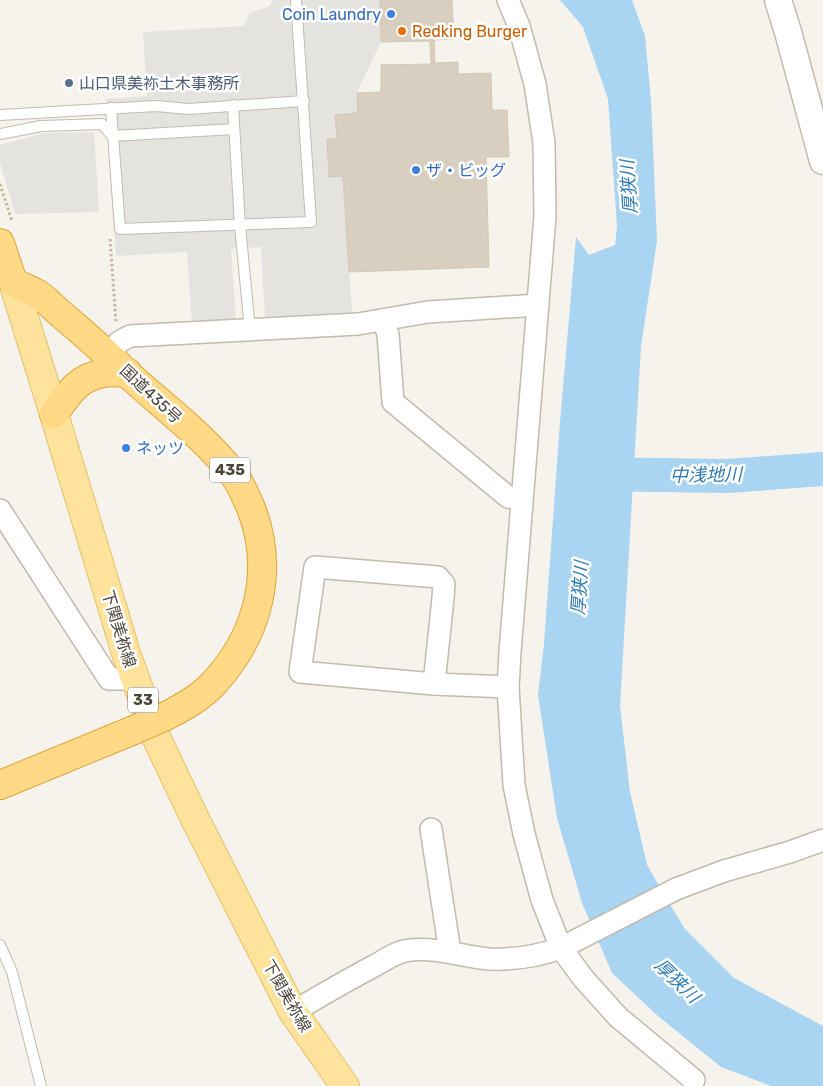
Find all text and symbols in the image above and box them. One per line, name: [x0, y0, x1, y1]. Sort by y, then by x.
place label: Coin Laundry: [282, 5, 381, 24]
marker: Coin Laundry: [385, 8, 397, 20]
place label: Redking Burger: [412, 22, 527, 41]
marker: Redking Burger: [396, 25, 408, 37]
place label: 山口県美祢土木事務所: [79, 74, 239, 93]
marker: 山口県美祢土木事務所: [63, 77, 75, 89]
water label: 厚狭川: [616, 157, 642, 215]
place label: ザ・ビッグ: [426, 161, 506, 180]
marker: ザ・ビッグ: [410, 164, 422, 176]
street label: 国道435号: [116, 361, 186, 427]
place label: ネッツ: [136, 439, 184, 458]
marker: ネッツ: [120, 442, 132, 454]
road number: 435: [210, 458, 250, 482]
water label: 中浅地川: [670, 463, 744, 487]
water label: 厚狭川: [567, 558, 593, 616]
street label: 下関美祢線: [98, 588, 140, 670]
road number: 33: [128, 688, 158, 712]
water label: 厚狭川: [650, 954, 706, 1009]
street label: 下関美祢線: [259, 957, 315, 1035]

